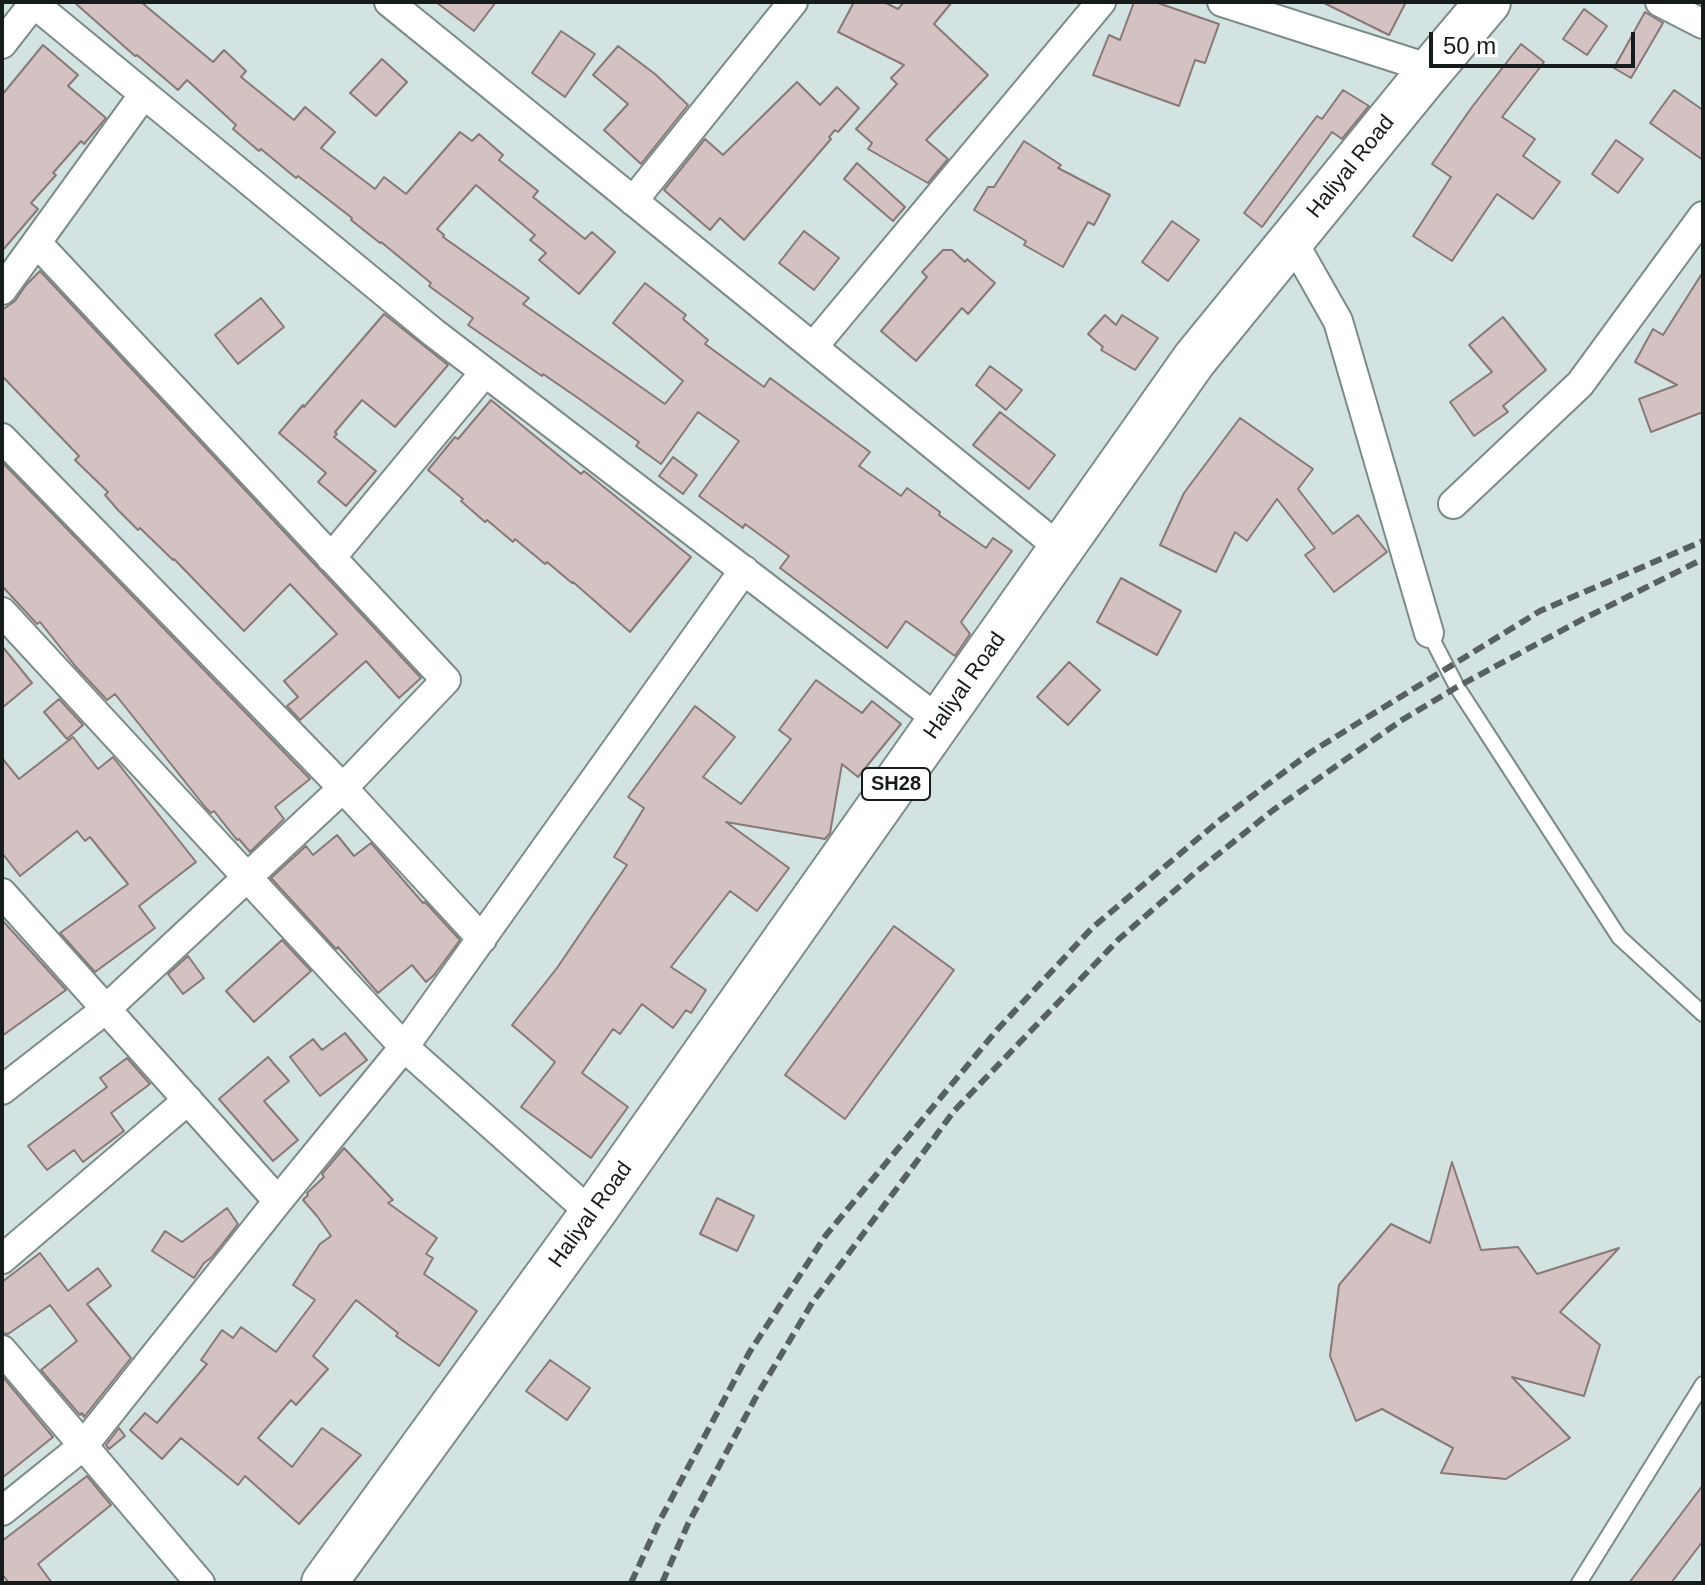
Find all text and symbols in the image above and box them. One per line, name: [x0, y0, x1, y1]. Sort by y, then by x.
scale bar: [1433, 16, 1639, 66]
text: 50 m: [1443, 32, 1496, 59]
street label: Haliyal Road: [1301, 110, 1401, 224]
street label: Haliyal Road: [918, 627, 1012, 745]
road number: SH28: [862, 768, 930, 800]
street label: Haliyal Road: [544, 1157, 638, 1273]

